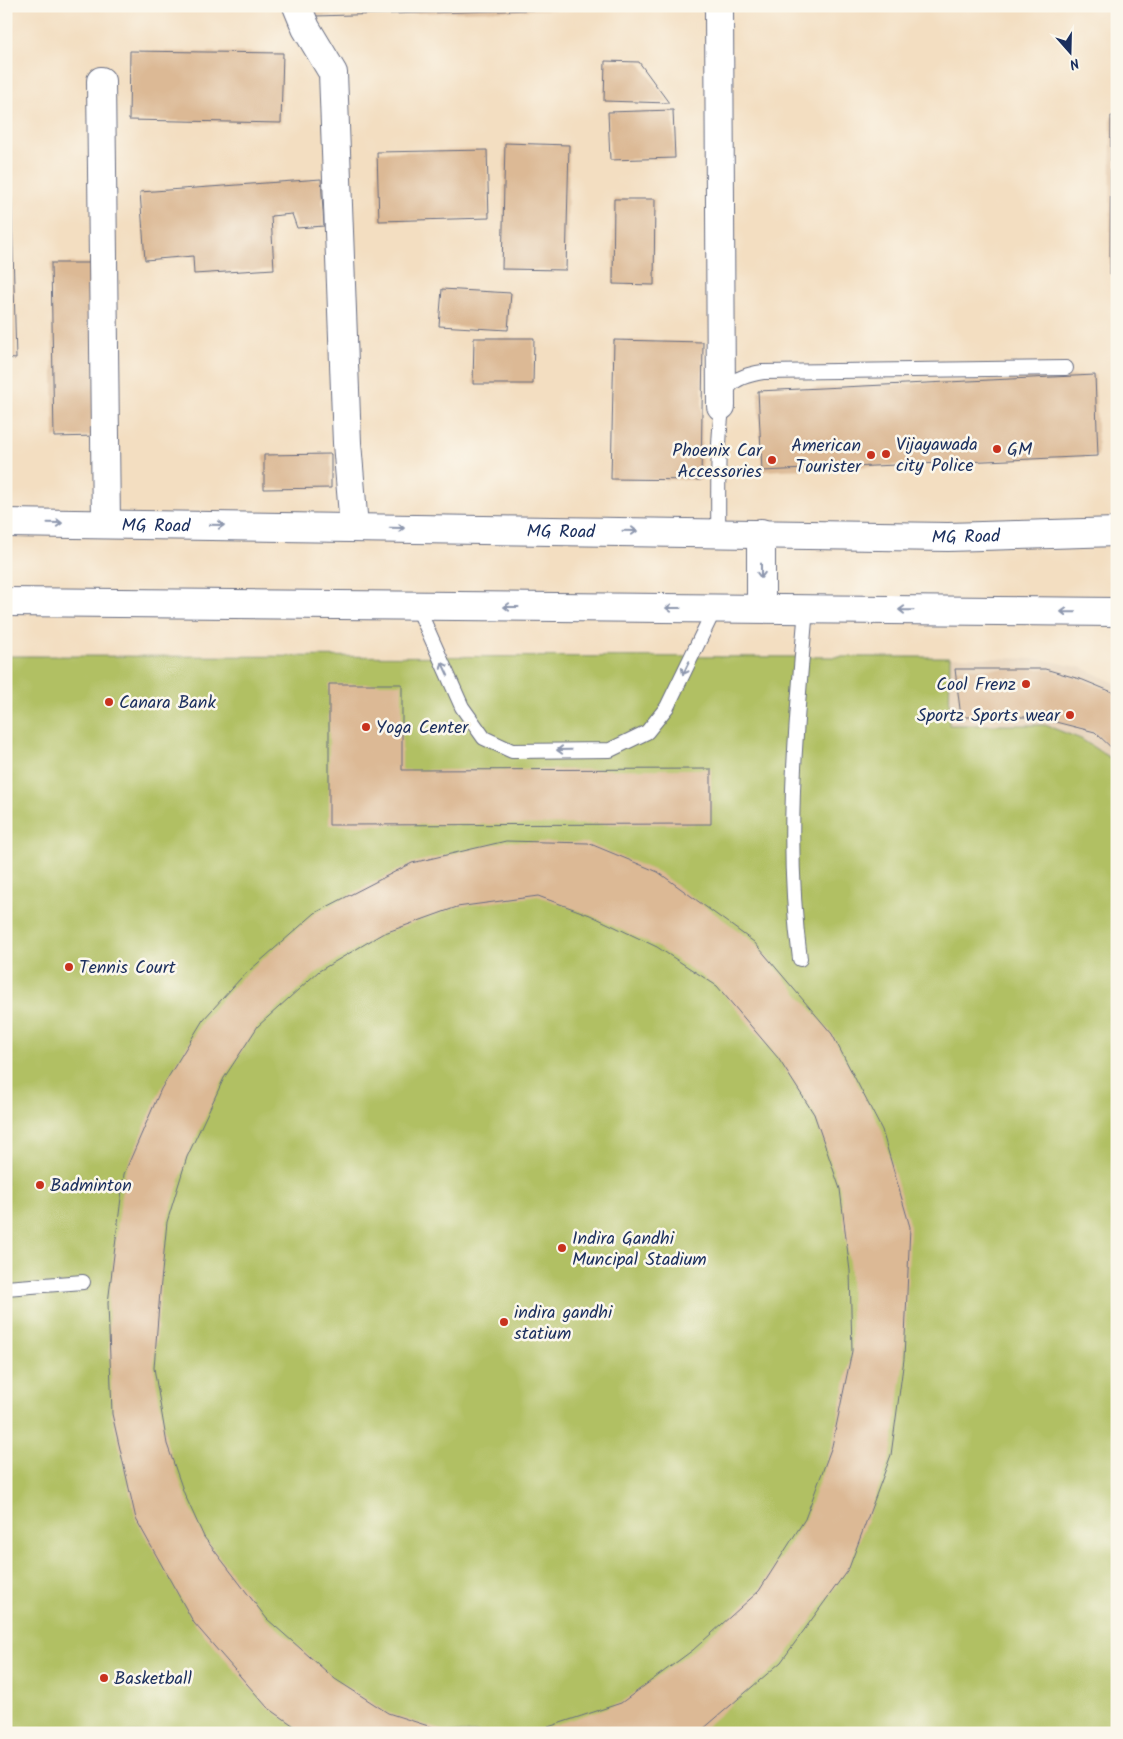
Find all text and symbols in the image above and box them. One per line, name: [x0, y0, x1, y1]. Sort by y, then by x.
north arrow: [1046, 28, 1096, 78]
text: N: [1066, 51, 1082, 75]
place label: Vijayawada city Police: [896, 431, 978, 481]
place label: American Tourister: [791, 432, 862, 482]
place label: GM: [1007, 436, 1033, 465]
place label: Phoenix Car Accessories: [672, 437, 763, 487]
marker: GM: [991, 443, 1003, 455]
marker: Vijayawada city Police: [880, 448, 892, 460]
marker: American Tourister: [865, 449, 877, 461]
marker: Phoenix Car Accessories: [766, 454, 778, 466]
street label: MG Road: [121, 512, 191, 542]
street label: MG Road: [526, 518, 596, 548]
one-way arrow: [47, 519, 63, 528]
one-way arrow: [209, 521, 225, 530]
street label: MG Road: [931, 522, 1002, 553]
one-way arrow: [389, 523, 405, 533]
one-way arrow: [622, 526, 638, 536]
one-way arrow: [756, 562, 766, 578]
one-way arrow: [503, 602, 519, 612]
one-way arrow: [665, 603, 682, 613]
one-way arrow: [898, 605, 914, 615]
one-way arrow: [1060, 607, 1076, 616]
one-way arrow: [681, 660, 691, 675]
one-way arrow: [440, 662, 449, 677]
place label: Cool Frenz: [936, 671, 1016, 700]
marker: Cool Frenz: [1020, 678, 1032, 690]
place label: Canara Bank: [119, 689, 216, 718]
marker: Canara Bank: [103, 696, 115, 708]
place label: Sportz Sports wear: [917, 702, 1061, 731]
marker: Sportz Sports wear: [1064, 709, 1076, 721]
place label: Yoga Center: [376, 714, 469, 743]
marker: Yoga Center: [360, 721, 372, 733]
one-way arrow: [557, 745, 573, 755]
place label: Tennis Court: [79, 954, 177, 983]
marker: Tennis Court: [63, 961, 75, 973]
place label: Badminton: [50, 1172, 132, 1201]
marker: Badminton: [34, 1179, 46, 1191]
place label: Indira Gandhi Muncipal Stadium: [572, 1225, 707, 1275]
marker: Indira Gandhi Muncipal Stadium: [556, 1242, 568, 1254]
place label: indira gandhi statium: [514, 1299, 613, 1349]
marker: indira gandhi statium: [498, 1316, 510, 1328]
place label: Basketball: [114, 1665, 192, 1694]
marker: Basketball: [98, 1672, 110, 1684]

